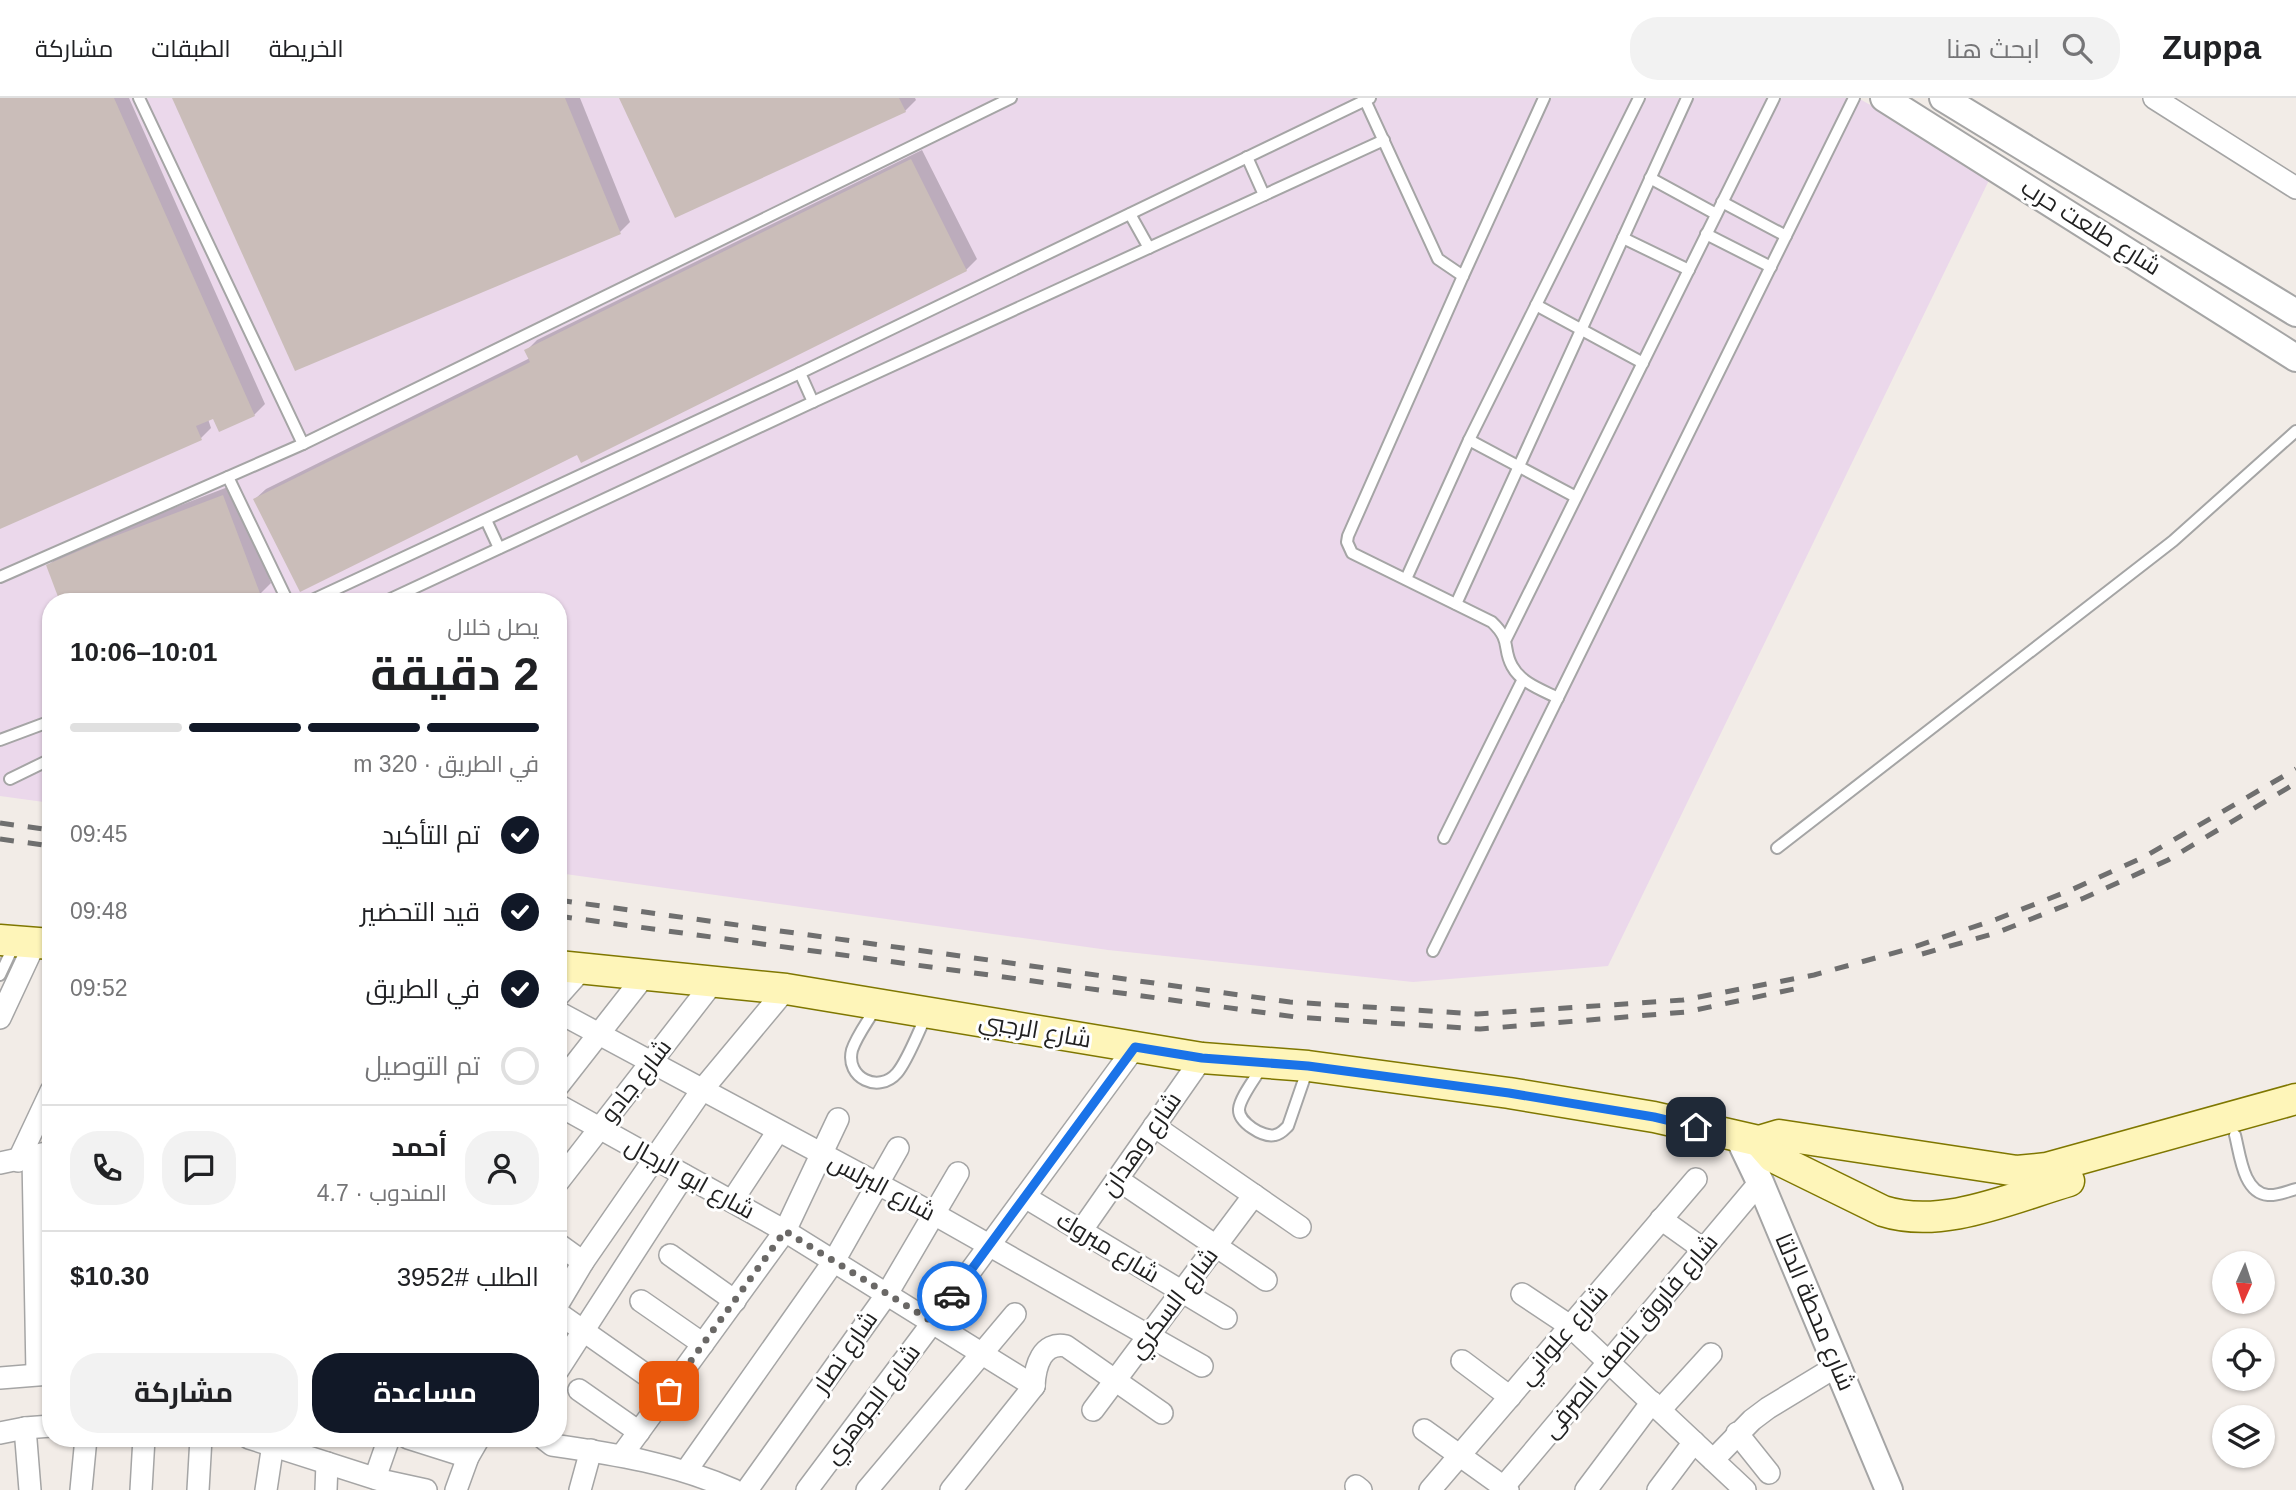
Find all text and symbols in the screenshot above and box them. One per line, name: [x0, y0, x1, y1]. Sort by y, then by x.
search box: [1630, 17, 2120, 80]
icon: search: [2058, 29, 2096, 67]
text: Zuppa: [2162, 29, 2261, 66]
text: ابحث هنا: [1946, 34, 2040, 64]
text: مشاركة: [35, 35, 113, 62]
text: الطبقات: [151, 35, 231, 62]
text: الخريطة: [269, 35, 344, 62]
street label: شارع طلعت حرب: [2015, 173, 2166, 283]
text: يصل خلال: [447, 614, 539, 640]
text: 10:01–10:06: [70, 637, 217, 667]
text: 2 دقيقة: [371, 648, 539, 700]
text: في الطريق · 320 m: [353, 751, 539, 777]
icon: check: [501, 816, 539, 854]
text: تم التأكيد: [381, 820, 480, 850]
text: 09:45: [70, 821, 128, 847]
icon: check: [501, 893, 539, 931]
text: قيد التحضير: [360, 897, 480, 927]
text: 09:48: [70, 898, 128, 924]
icon: check: [501, 970, 539, 1008]
text: في الطريق: [365, 974, 480, 1004]
text: 09:52: [70, 975, 128, 1001]
street label: شارع الرجبي: [976, 1006, 1093, 1059]
street label: شارع جادو: [595, 1034, 679, 1130]
text: تم التوصيل: [365, 1051, 480, 1081]
street label: شارع وهدان: [1095, 1087, 1189, 1203]
pin: [1666, 1097, 1726, 1157]
icon: home: [1677, 1108, 1715, 1146]
button: phone: [70, 1131, 144, 1205]
button: chat: [162, 1131, 236, 1205]
button: person: [465, 1131, 539, 1205]
street label: شارع ابو الرجال: [620, 1131, 759, 1227]
text: أحمد: [391, 1132, 447, 1162]
street label: شارع البرلس: [823, 1147, 940, 1229]
text: المندوب · 4.7: [317, 1180, 447, 1206]
street label: شارع مبروك: [1051, 1205, 1164, 1290]
street label: شارع فاروق ناصف الصرفى: [1536, 1228, 1725, 1445]
street label: شارع محطة الدلتا: [1767, 1229, 1861, 1396]
street label: شارع السكري: [1122, 1242, 1227, 1366]
north arrow: [2212, 1251, 2275, 1314]
map controls: [2212, 1251, 2275, 1468]
text: $10.30: [70, 1261, 150, 1291]
courier: [917, 1261, 987, 1331]
text: الطلب #3952: [397, 1262, 539, 1292]
icon: car: [933, 1277, 971, 1315]
street label: شارع علواني: [1512, 1280, 1618, 1394]
street label: شارع نصار: [806, 1306, 885, 1401]
button: locate: [2212, 1328, 2275, 1391]
street label: شارع الجوهري: [818, 1339, 929, 1472]
button: مشاركة: [70, 1353, 298, 1433]
button: مساعدة: [312, 1353, 539, 1433]
pin: [639, 1361, 699, 1421]
icon: bag: [650, 1372, 688, 1410]
button: layers: [2212, 1405, 2275, 1468]

